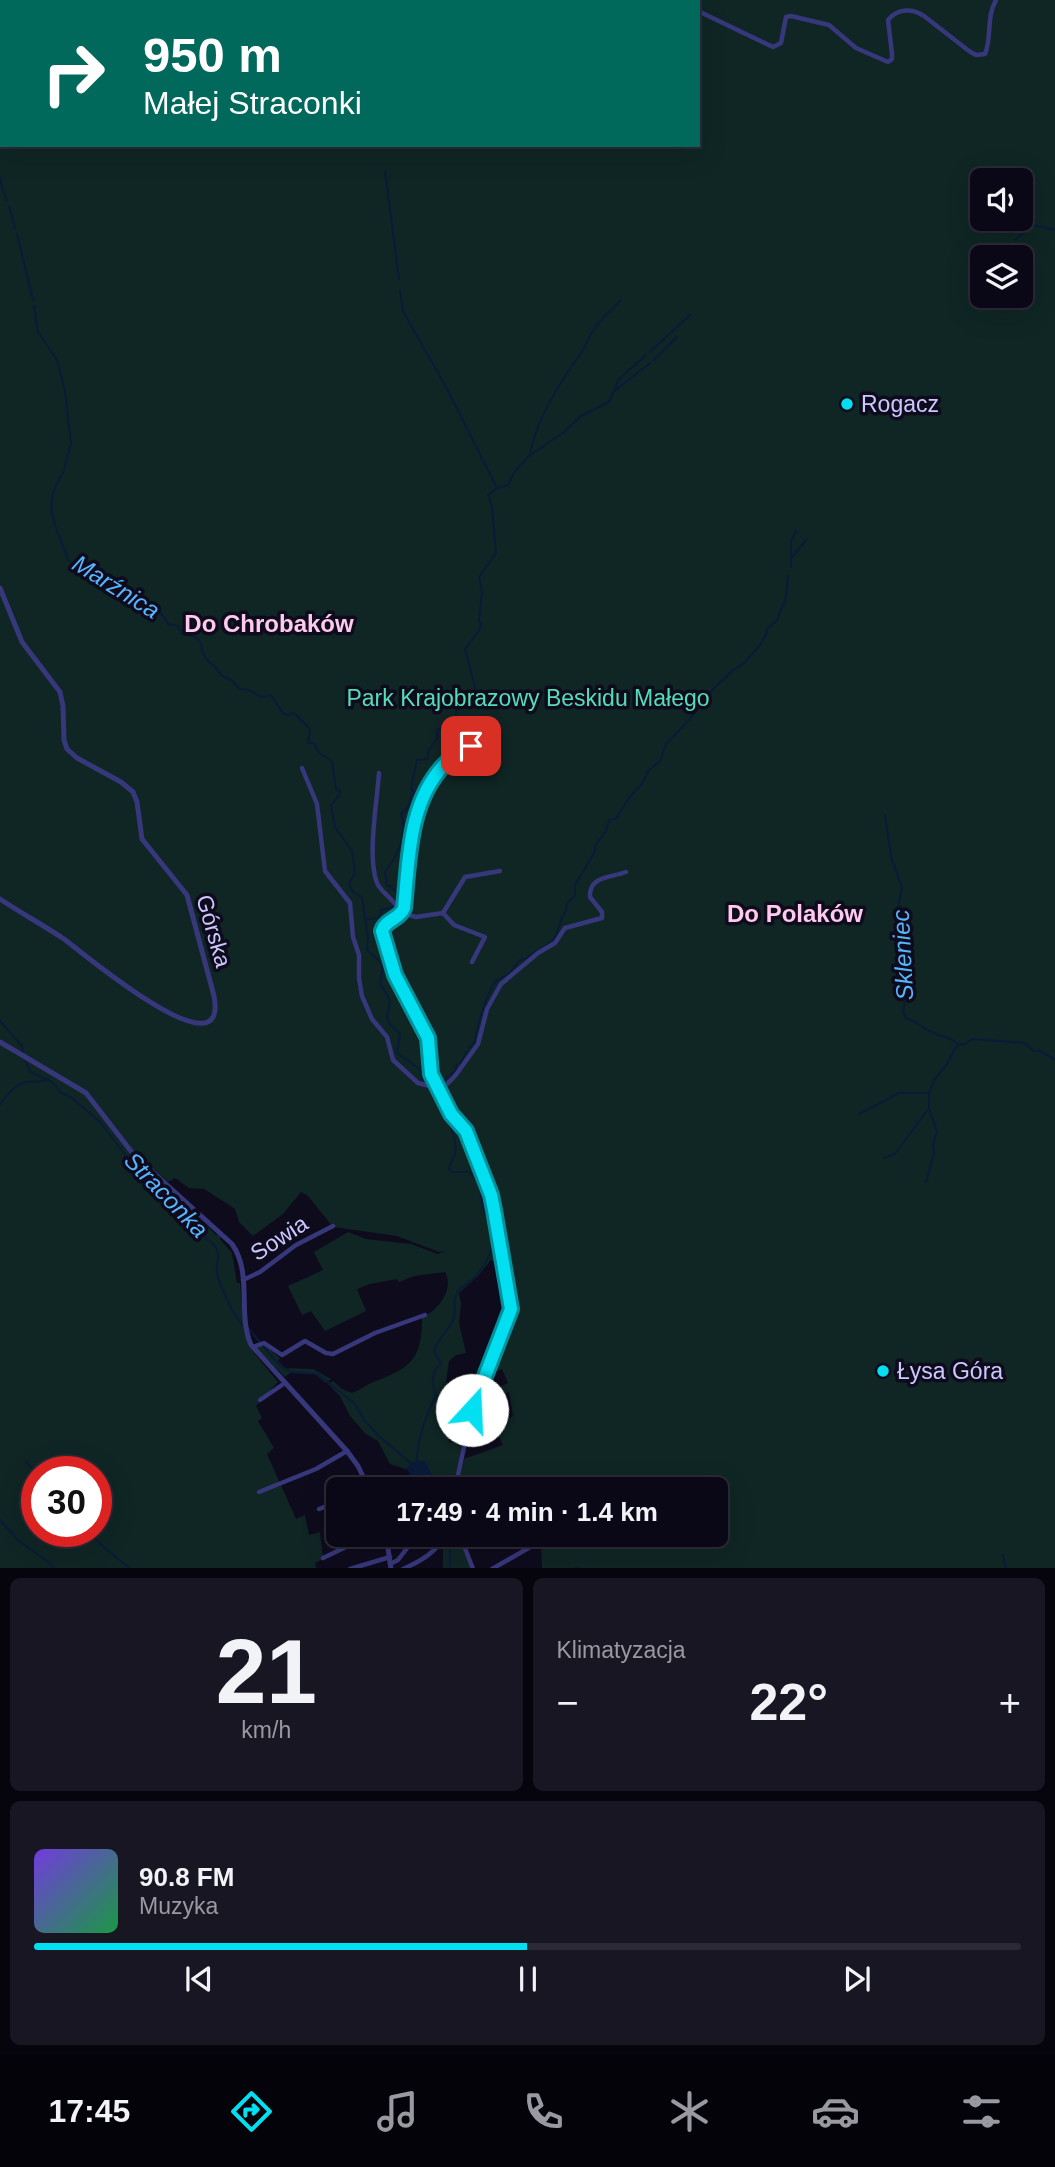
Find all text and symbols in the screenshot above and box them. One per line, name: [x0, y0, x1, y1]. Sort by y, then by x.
icon: right: [28, 28, 119, 119]
text: 950 m: [143, 28, 282, 82]
text: Małej Straconki: [143, 85, 362, 121]
map controls: [970, 168, 1033, 308]
button: sound: [970, 168, 1033, 231]
button: layers: [970, 245, 1033, 308]
place label: Rogacz: [861, 391, 939, 417]
marker: Rogacz: [839, 396, 855, 412]
water label: Marźnica: [68, 549, 165, 624]
district label: Do Chrobaków: [184, 610, 354, 637]
park label: Park Krajobrazowy Beskidu Małego: [346, 685, 710, 711]
pin: [441, 716, 501, 776]
icon: arrive: [452, 727, 490, 765]
street label: Górska: [191, 892, 237, 970]
district label: Do Polaków: [727, 900, 863, 927]
water label: Skleniec: [887, 909, 918, 1001]
water label: Straconka: [119, 1146, 214, 1243]
street label: Sowia: [246, 1210, 313, 1266]
place label: Łysa Góra: [897, 1358, 1003, 1384]
marker: Łysa Góra: [875, 1363, 891, 1379]
position arrow: [435, 1373, 509, 1447]
speed limit sign: 30: [21, 1456, 112, 1547]
text: 17:49 · 4 min · 1.4 km: [396, 1497, 658, 1527]
text: 21: [216, 1621, 317, 1722]
text: Klimatyzacja: [557, 1637, 686, 1663]
text: 22°: [749, 1673, 828, 1731]
text: −: [557, 1682, 579, 1724]
text: +: [999, 1682, 1021, 1724]
text: km/h: [241, 1717, 291, 1743]
text: 90.8 FM: [139, 1862, 234, 1892]
text: Muzyka: [139, 1893, 218, 1919]
icon: previous: [180, 1960, 218, 1998]
icon: pause: [509, 1960, 547, 1998]
icon: next: [838, 1960, 876, 1998]
icon: directions: [227, 2087, 276, 2136]
icon: music: [373, 2087, 422, 2136]
icon: phone: [519, 2087, 568, 2136]
icon: climate: [665, 2087, 714, 2136]
icon: car: [811, 2087, 860, 2136]
icon: filters: [957, 2087, 1006, 2136]
text: 17:45: [49, 2093, 130, 2129]

